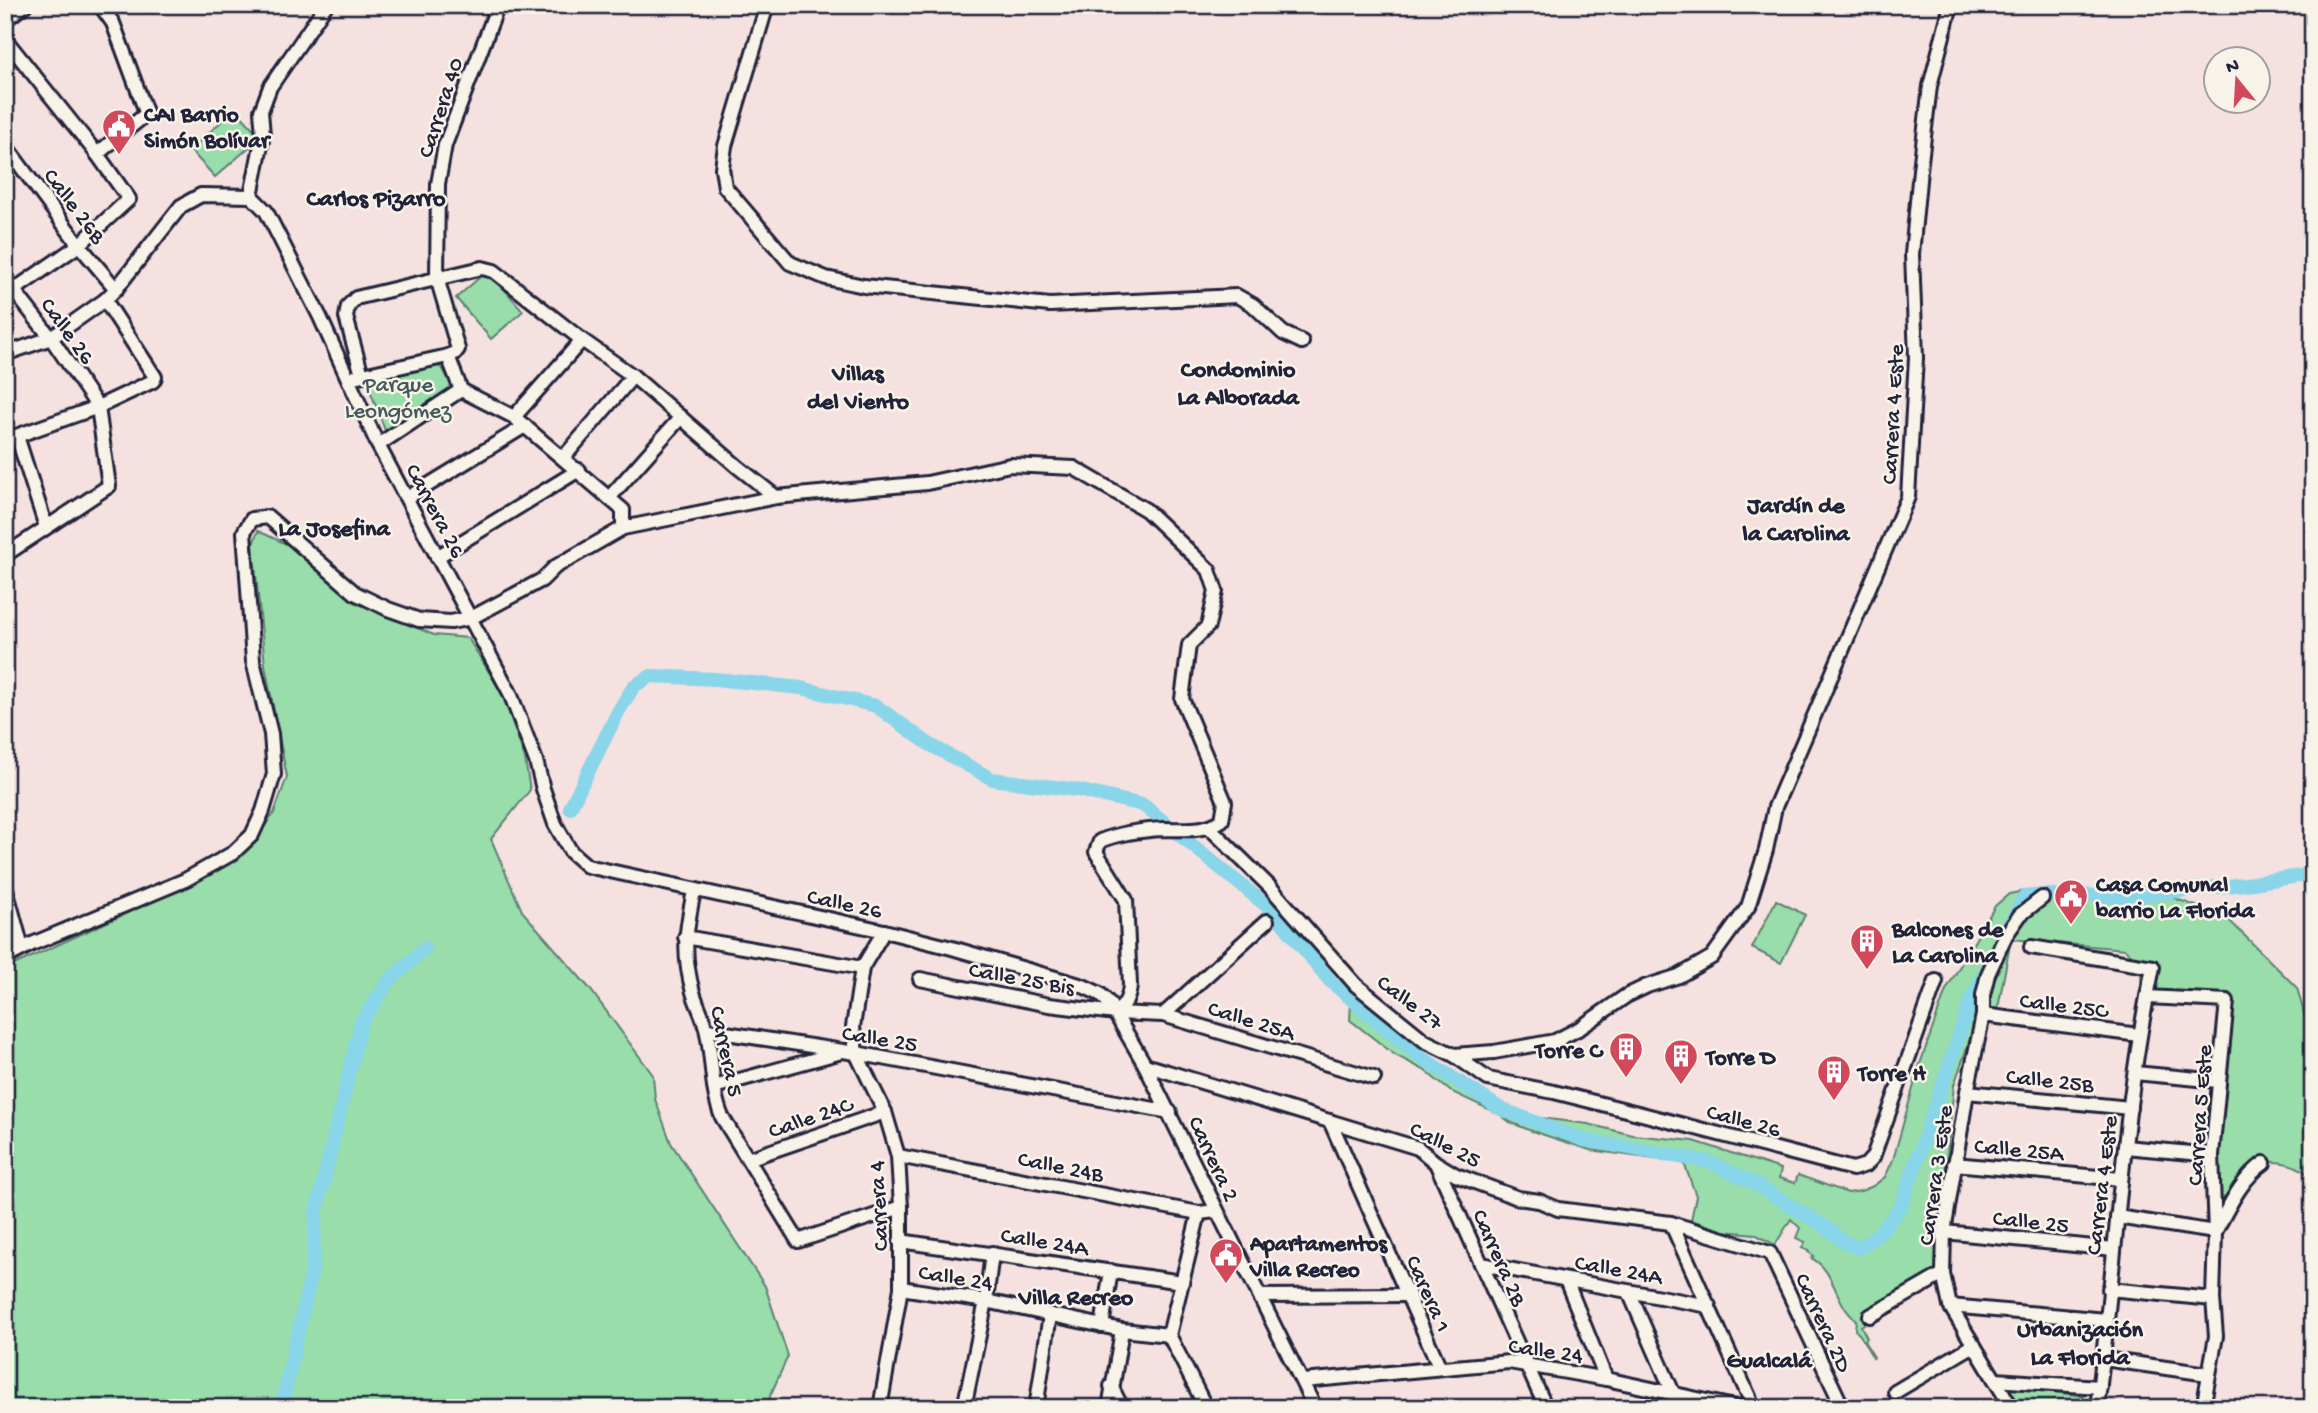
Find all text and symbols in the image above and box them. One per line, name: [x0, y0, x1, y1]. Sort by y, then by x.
north arrow: [2202, 46, 2272, 116]
text: N: [2223, 54, 2242, 80]
street label: Carrera 40: [413, 55, 471, 162]
place label: CAI Barrio Simón Bolívar: [144, 103, 272, 156]
public building icon: CAI Barrio Simón Bolívar: [100, 107, 138, 156]
street label: Calle 26B: [36, 164, 111, 251]
district label: Carlos Pizarro: [307, 186, 446, 215]
street label: Calle 26: [33, 294, 100, 371]
street label: Carrera 4 Este: [1877, 342, 1912, 485]
district label: Condominio La Alborada: [1177, 357, 1300, 414]
district label: Villas del Viento: [807, 361, 910, 418]
park label: Parque Leongómez: [345, 373, 452, 426]
street label: Carrera 26: [398, 460, 470, 564]
district label: Jardín de la Carolina: [1742, 493, 1851, 550]
district label: La Josefina: [278, 516, 391, 545]
place label: Casa Comunal barrio La Florida: [2095, 873, 2256, 926]
public building icon: Casa Comunal barrio La Florida: [2052, 877, 2090, 926]
street label: Calle 26: [804, 884, 884, 927]
place label: Balcones de La Carolina: [1891, 918, 2005, 971]
building icon: Balcones de La Carolina: [1848, 922, 1886, 971]
street label: Calle 25 Bis: [966, 958, 1077, 1003]
street label: Calle 27: [1370, 970, 1448, 1038]
street label: Calle 25C: [2018, 989, 2111, 1026]
street label: Calle 25A: [1204, 996, 1299, 1049]
street label: Carrera 5: [702, 1004, 747, 1099]
street label: Calle 25: [840, 1021, 919, 1060]
building icon: Torre C: [1607, 1030, 1645, 1079]
building icon: Torre D: [1662, 1037, 1700, 1086]
place label: Torre C: [1533, 1039, 1605, 1066]
street label: Carrera 5 Este: [2183, 1043, 2220, 1187]
place label: Torre D: [1704, 1046, 1776, 1073]
building icon: Torre H: [1815, 1053, 1853, 1102]
place label: Torre H: [1856, 1062, 1926, 1089]
street label: Calle 25B: [2005, 1064, 2096, 1101]
street label: Calle 24C: [765, 1092, 858, 1146]
street label: Calle 26: [1703, 1100, 1783, 1145]
street label: Carrera 3 Este: [1914, 1103, 1961, 1247]
street label: Carrera 2: [1180, 1113, 1243, 1206]
street label: Carrera 4 Este: [2082, 1113, 2126, 1257]
street label: Calle 25: [1404, 1117, 1484, 1175]
street label: Calle 25A: [1973, 1134, 2066, 1169]
street label: Calle 24B: [1015, 1147, 1107, 1190]
street label: Carrera 4: [865, 1160, 896, 1252]
street label: Carrera 2B: [1465, 1206, 1532, 1312]
street label: Calle 25: [1991, 1206, 2070, 1241]
street label: Calle 24A: [999, 1223, 1092, 1264]
place label: Apartamentos Villa Recreo: [1249, 1232, 1388, 1285]
public building icon: Apartamentos Villa Recreo: [1207, 1236, 1245, 1285]
street label: Calle 24A: [1573, 1250, 1666, 1293]
street label: Carera 1: [1398, 1252, 1456, 1337]
street label: Calle 24: [916, 1260, 995, 1299]
street label: Carrera 2D: [1787, 1270, 1857, 1378]
district label: Villa Recreo: [1018, 1285, 1134, 1314]
district label: Urbanización La Florida: [2017, 1317, 2144, 1374]
street label: Calle 24: [1507, 1334, 1585, 1371]
district label: Gualcalá: [1726, 1348, 1813, 1377]

